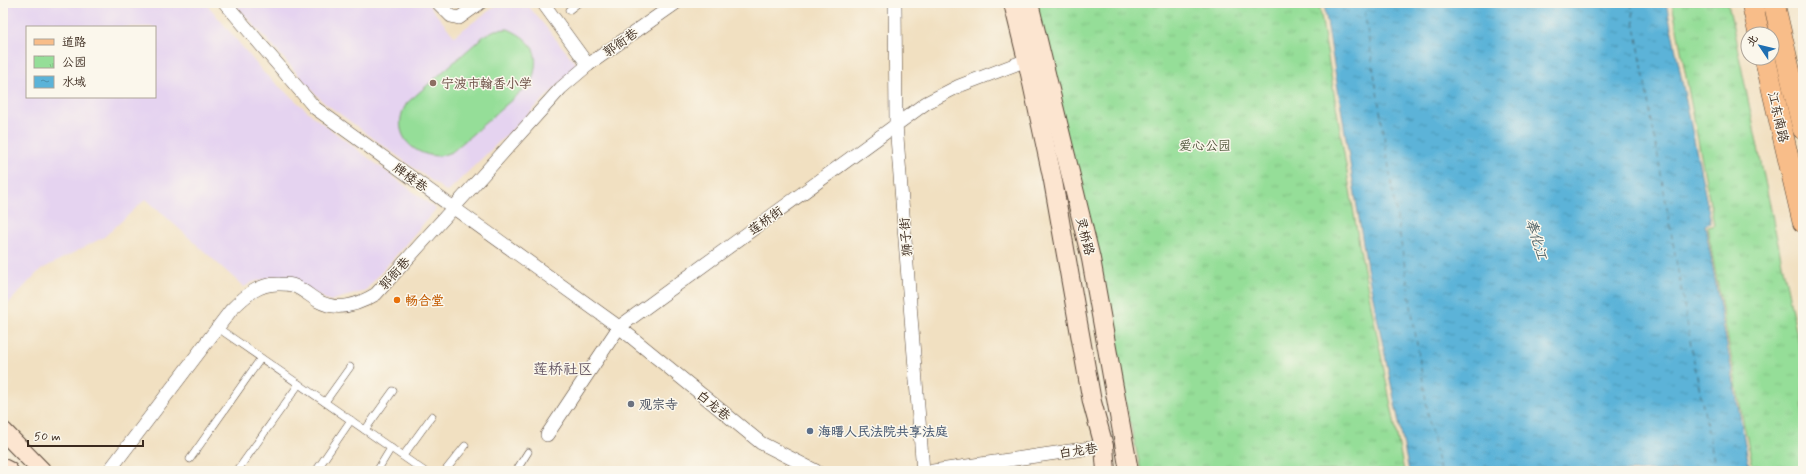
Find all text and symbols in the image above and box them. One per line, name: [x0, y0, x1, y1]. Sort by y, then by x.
street label: 郭衙巷: [600, 25, 642, 61]
legend: [26, 26, 156, 98]
north arrow: [1740, 26, 1780, 66]
text: 北: [1744, 32, 1762, 49]
text: 道路: [62, 35, 86, 51]
text: 公园: [62, 55, 86, 71]
text: 水域: [62, 75, 86, 91]
place label: 宁波市翰香小学: [441, 76, 532, 93]
marker: 宁波市翰香小学: [428, 78, 438, 88]
street label: 江东南路: [1763, 90, 1792, 145]
park label: 爱心公园: [1179, 138, 1231, 155]
street label: 牌楼巷: [389, 159, 431, 197]
street label: 莲桥街: [745, 203, 787, 240]
street label: 灵桥路: [1072, 215, 1098, 257]
street label: 狮子街: [896, 217, 917, 257]
water label: 奉化江: [1521, 217, 1551, 263]
street label: 郭衙巷: [376, 254, 414, 294]
place label: 畅合堂: [405, 293, 444, 310]
marker: 畅合堂: [392, 295, 402, 305]
district label: 莲桥社区: [533, 360, 593, 380]
street label: 白龙巷: [693, 387, 734, 425]
place label: 观宗寺: [639, 397, 678, 414]
marker: 观宗寺: [626, 399, 636, 409]
scale bar: [28, 422, 143, 448]
place label: 海曙人民法院共享法庭: [818, 424, 948, 441]
marker: 海曙人民法院共享法庭: [805, 426, 815, 436]
text: 50 m: [34, 429, 61, 445]
street label: 白龙巷: [1058, 440, 1099, 463]

